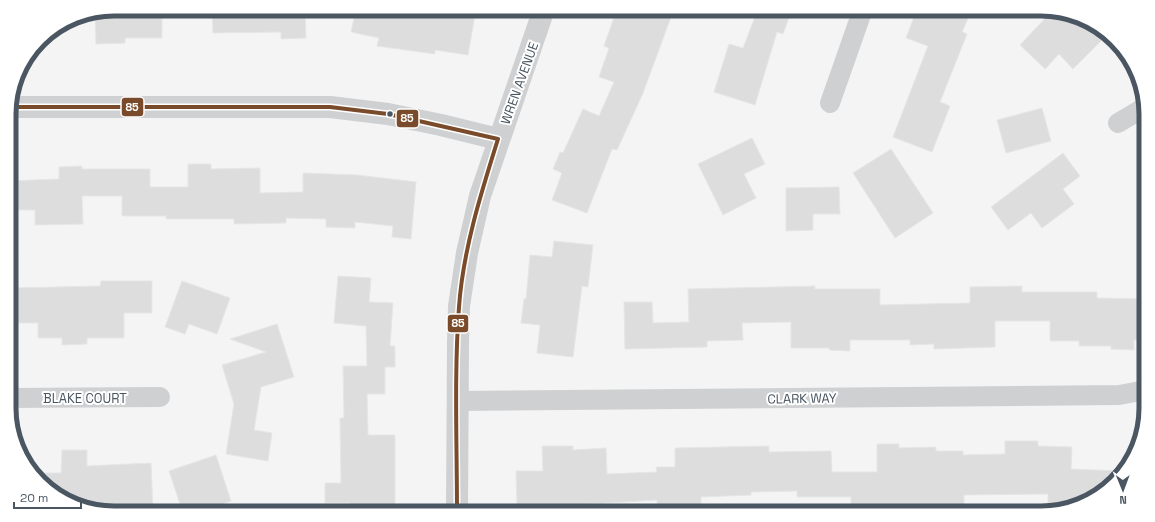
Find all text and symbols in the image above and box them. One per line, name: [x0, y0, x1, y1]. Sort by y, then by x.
street label: WREN AVENUE: [497, 40, 542, 127]
line badge: 85: [121, 97, 144, 117]
text: 85: [125, 100, 139, 114]
unlabelled marker: [385, 109, 395, 119]
line badge: 85: [396, 109, 419, 128]
text: 85: [400, 111, 414, 125]
line badge: 85: [447, 314, 469, 333]
text: 85: [451, 316, 465, 330]
street label: CLARK WAY: [767, 389, 837, 408]
street label: BLAKE COURT: [43, 390, 127, 407]
north arrow: [1103, 470, 1143, 510]
scale bar: [14, 484, 81, 510]
text: 20 m: [20, 490, 48, 506]
text: N: [1119, 493, 1127, 507]

